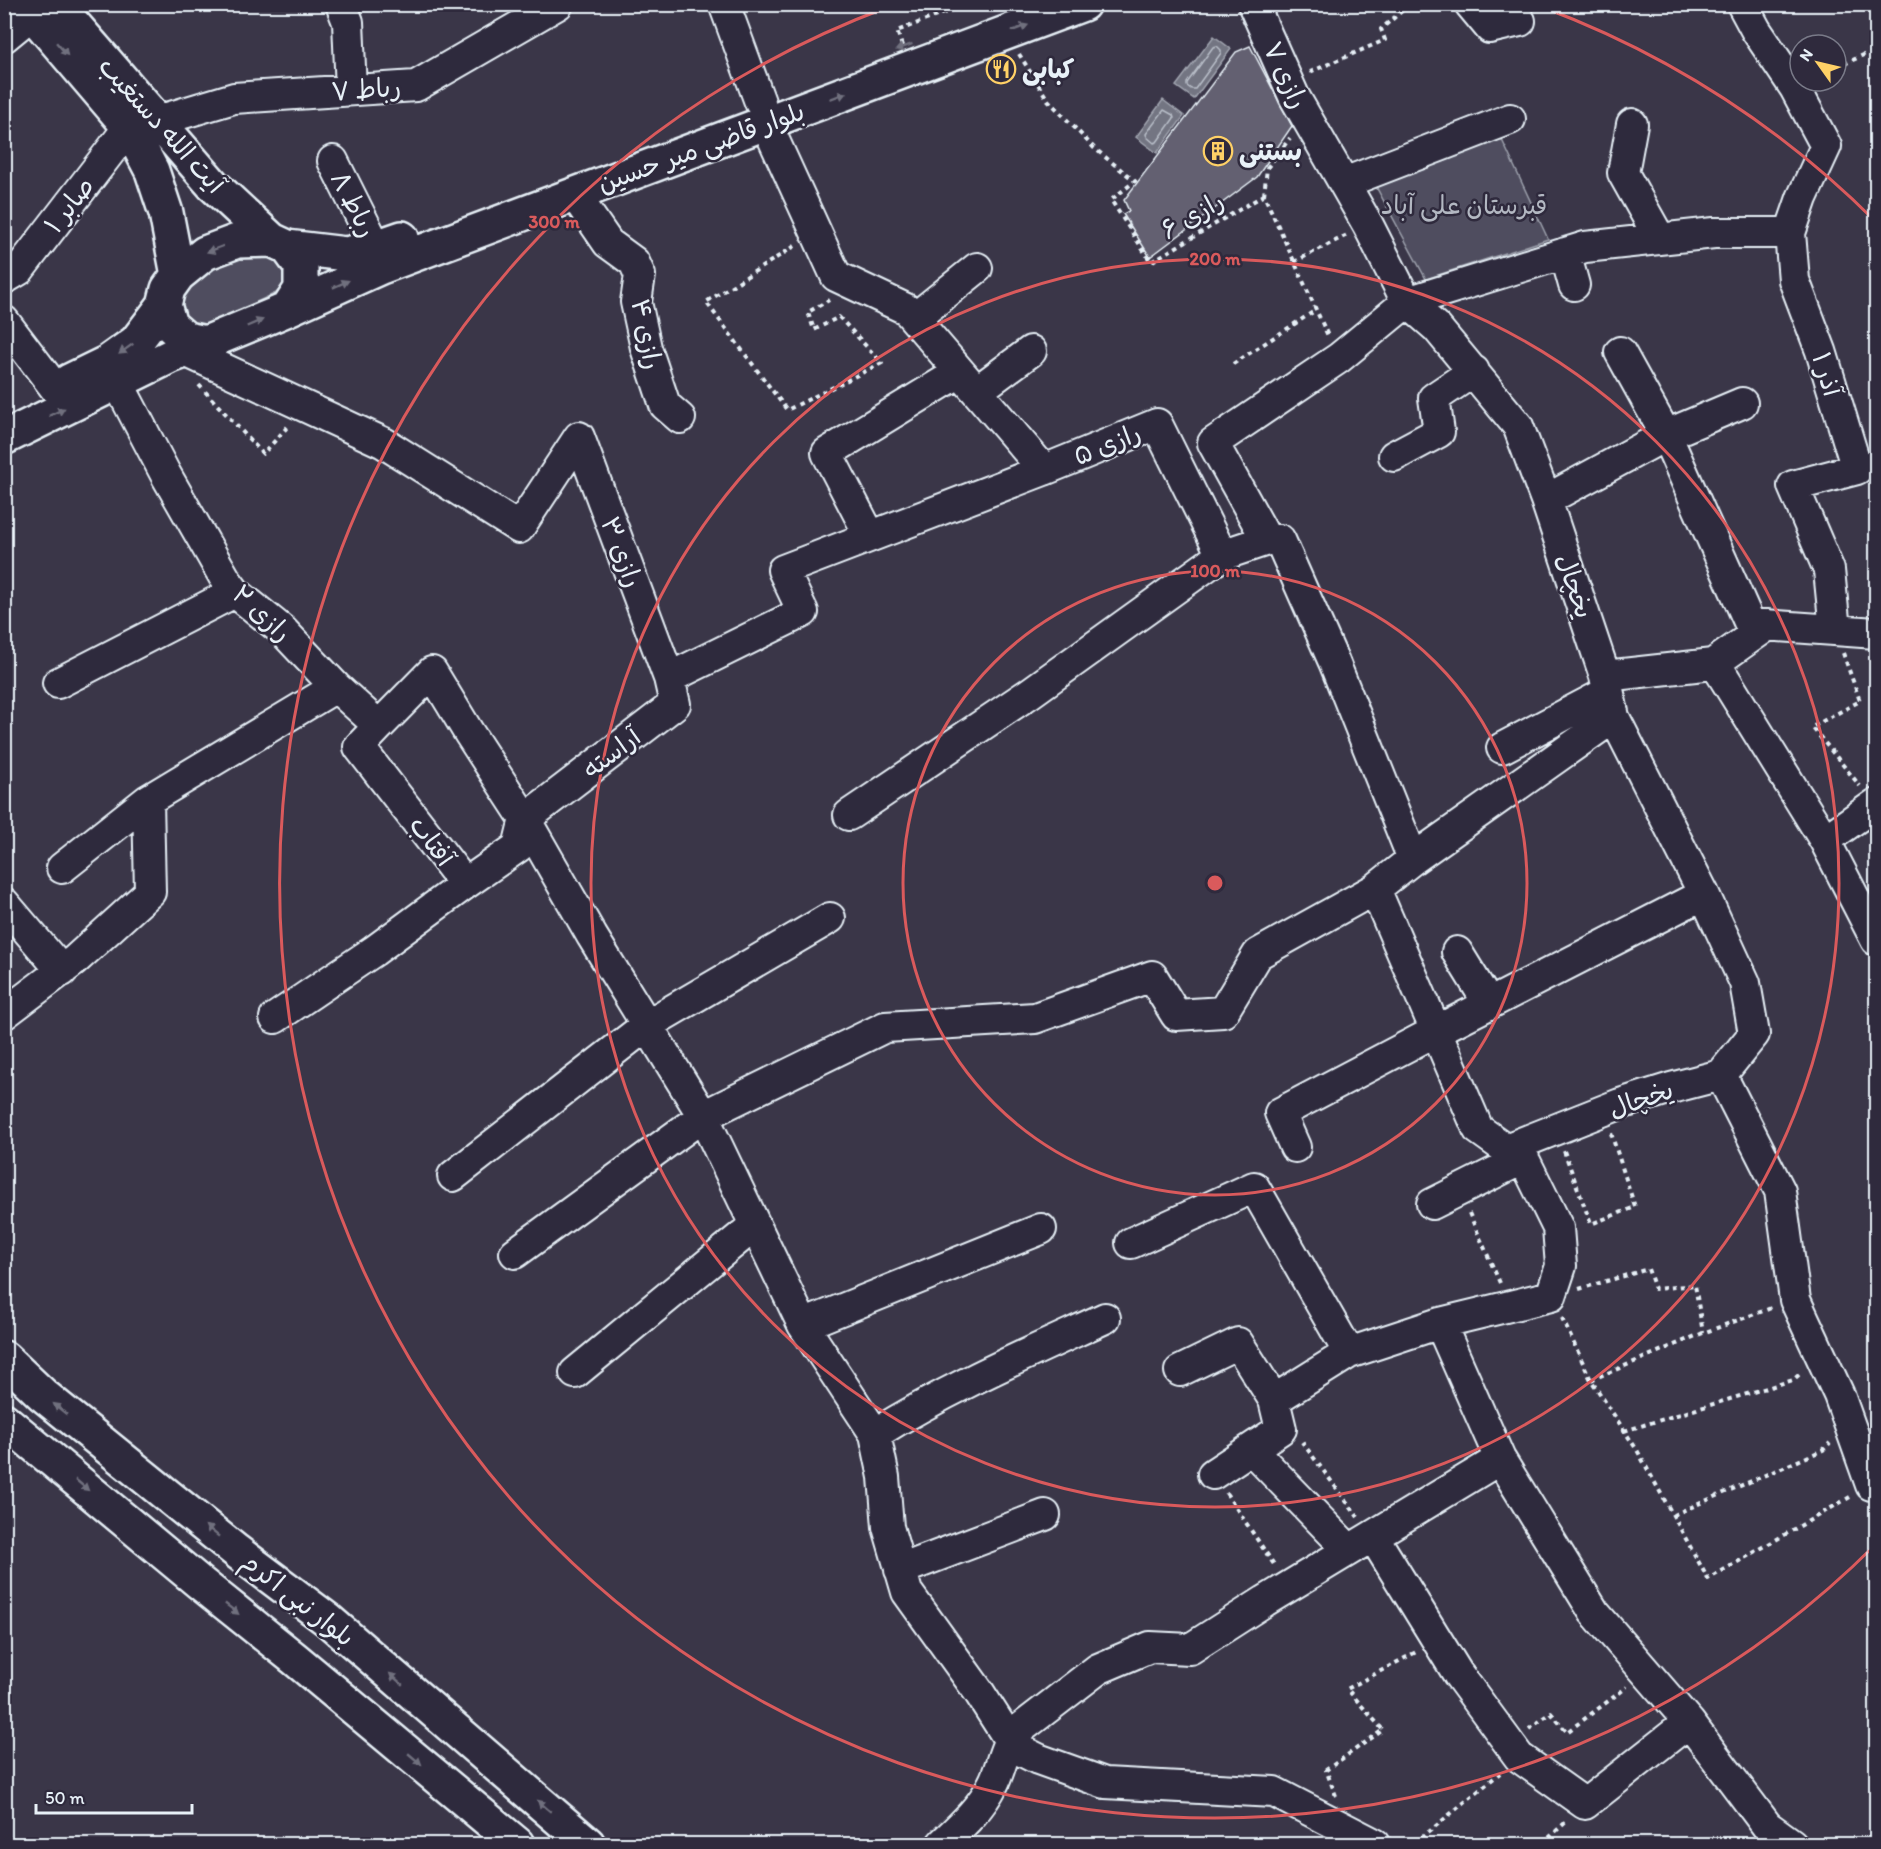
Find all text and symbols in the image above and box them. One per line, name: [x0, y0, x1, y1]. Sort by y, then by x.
one-way arrow: [1012, 23, 1030, 33]
north arrow: [1788, 33, 1848, 93]
street label: رازی ۷: [1257, 36, 1315, 114]
one-way arrow: [55, 41, 68, 56]
one-way arrow: [895, 42, 913, 52]
text: N: [1795, 45, 1817, 65]
street label: آیت الله دستغیب: [92, 50, 233, 201]
restaurant icon: کبابی: [985, 53, 1017, 85]
place label: کبابی: [1022, 53, 1075, 86]
street label: رباط ۷: [330, 71, 402, 107]
one-way arrow: [829, 91, 847, 101]
street label: بلوار قاضی میر حسین: [593, 95, 809, 200]
building icon: بستنی: [1202, 135, 1234, 167]
place label: بستنی: [1239, 135, 1302, 168]
street label: رباط ۸: [324, 166, 384, 242]
street label: صابر ۱: [37, 170, 101, 240]
street label: رازی ۶: [1155, 184, 1229, 246]
park label: قبرستان علی آباد: [1381, 189, 1547, 222]
text: 300 m: [528, 211, 580, 233]
one-way arrow: [206, 245, 224, 255]
text: 200 m: [1190, 248, 1241, 270]
one-way arrow: [333, 279, 351, 289]
street label: رازی ۴: [624, 296, 670, 372]
one-way arrow: [246, 318, 264, 327]
one-way arrow: [118, 342, 134, 355]
street label: آذر ۱: [1805, 348, 1849, 401]
one-way arrow: [49, 408, 66, 417]
street label: رازی ۵: [1069, 416, 1145, 472]
street label: رازی ۳: [594, 512, 650, 592]
street label: یخچال: [1549, 549, 1601, 623]
text: 100 m: [1190, 560, 1241, 582]
street label: رازی ۲: [226, 578, 298, 648]
street label: آراسته: [575, 720, 648, 785]
street label: آفتاب: [403, 809, 462, 874]
centre of rings: [1205, 873, 1225, 893]
street label: یخچال: [1604, 1073, 1678, 1125]
one-way arrow: [52, 1402, 68, 1415]
one-way arrow: [74, 1478, 90, 1491]
one-way arrow: [204, 1525, 219, 1538]
street label: بلوار نبی اکرم: [233, 1545, 361, 1656]
one-way arrow: [224, 1602, 240, 1615]
one-way arrow: [389, 1673, 404, 1686]
one-way arrow: [407, 1752, 422, 1765]
scale bar: [36, 1777, 192, 1815]
text: 50 m: [45, 1787, 85, 1809]
one-way arrow: [537, 1800, 552, 1813]

